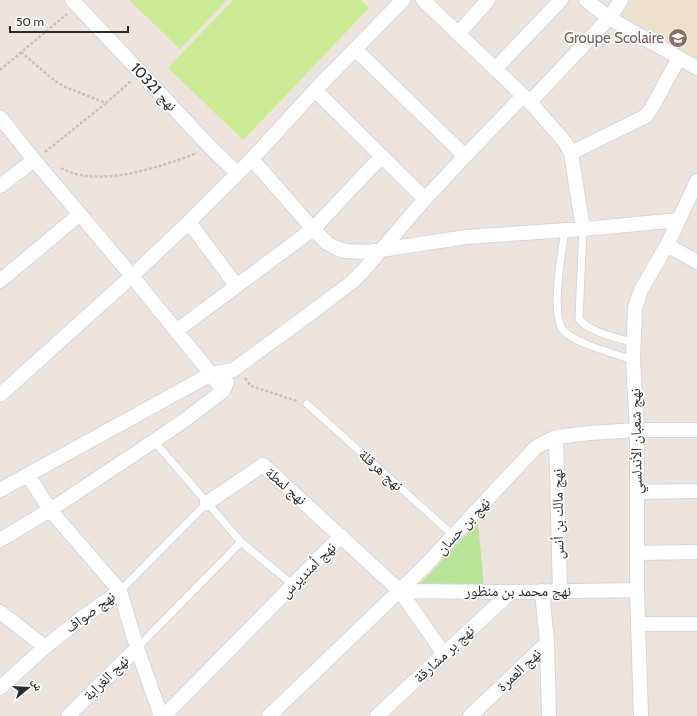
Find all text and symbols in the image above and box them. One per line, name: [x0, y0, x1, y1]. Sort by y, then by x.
scale bar: [10, 8, 128, 34]
text: 50 m: [16, 14, 44, 29]
school or university icon: Groupe Scolaire: [667, 27, 689, 49]
place label: Groupe Scolaire: [564, 29, 664, 47]
street label: نهج 10321: [126, 59, 181, 116]
street label: نهج شعبان الأندلسي: [626, 388, 649, 494]
street label: نهج هرقلة: [354, 445, 407, 495]
street label: نهج لمطة: [261, 463, 310, 510]
street label: نهج مالك بن أنس: [548, 468, 569, 559]
street label: نهج بن حسان: [432, 494, 495, 559]
street label: نهج أمنديرس: [276, 538, 340, 602]
street label: نهج محمد بن منظور: [464, 582, 571, 601]
street label: نهج صواف: [61, 587, 119, 638]
street label: نهج بر مشارقة: [410, 621, 479, 687]
street label: نهج العمرة: [493, 645, 546, 696]
street label: نهج الغرابة: [80, 652, 133, 705]
north arrow: [8, 668, 48, 708]
text: ش: [28, 677, 46, 693]

